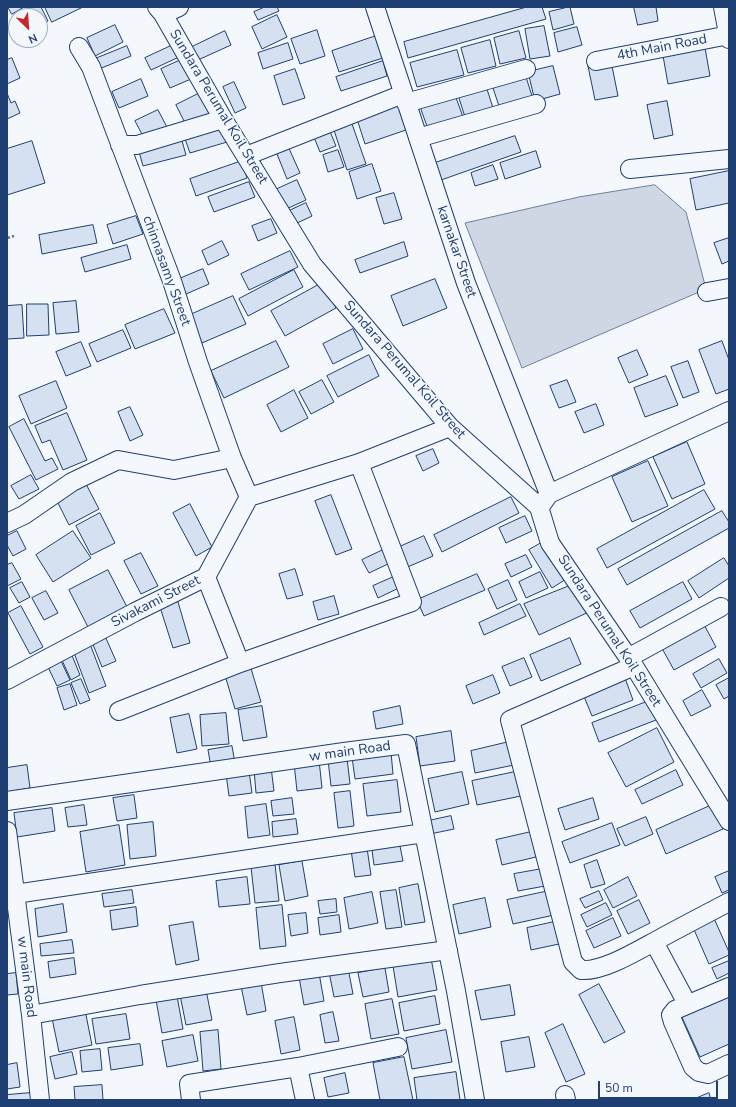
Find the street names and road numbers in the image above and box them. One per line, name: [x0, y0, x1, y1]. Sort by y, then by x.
street label: Sundara Perumal Koil Street: [165, 27, 271, 187]
street label: 4th Main Road: [615, 31, 709, 65]
street label: karnakar Street: [432, 204, 480, 300]
street label: chinnasamy Street: [138, 214, 194, 328]
street label: Sundara Perumal Koil Street: [339, 297, 469, 443]
street label: Sundara Perumal Koil Street: [554, 552, 664, 710]
street label: Sivakami Street: [109, 572, 203, 632]
street label: w main Road: [308, 738, 392, 766]
street label: w main Road: [13, 935, 39, 1019]

